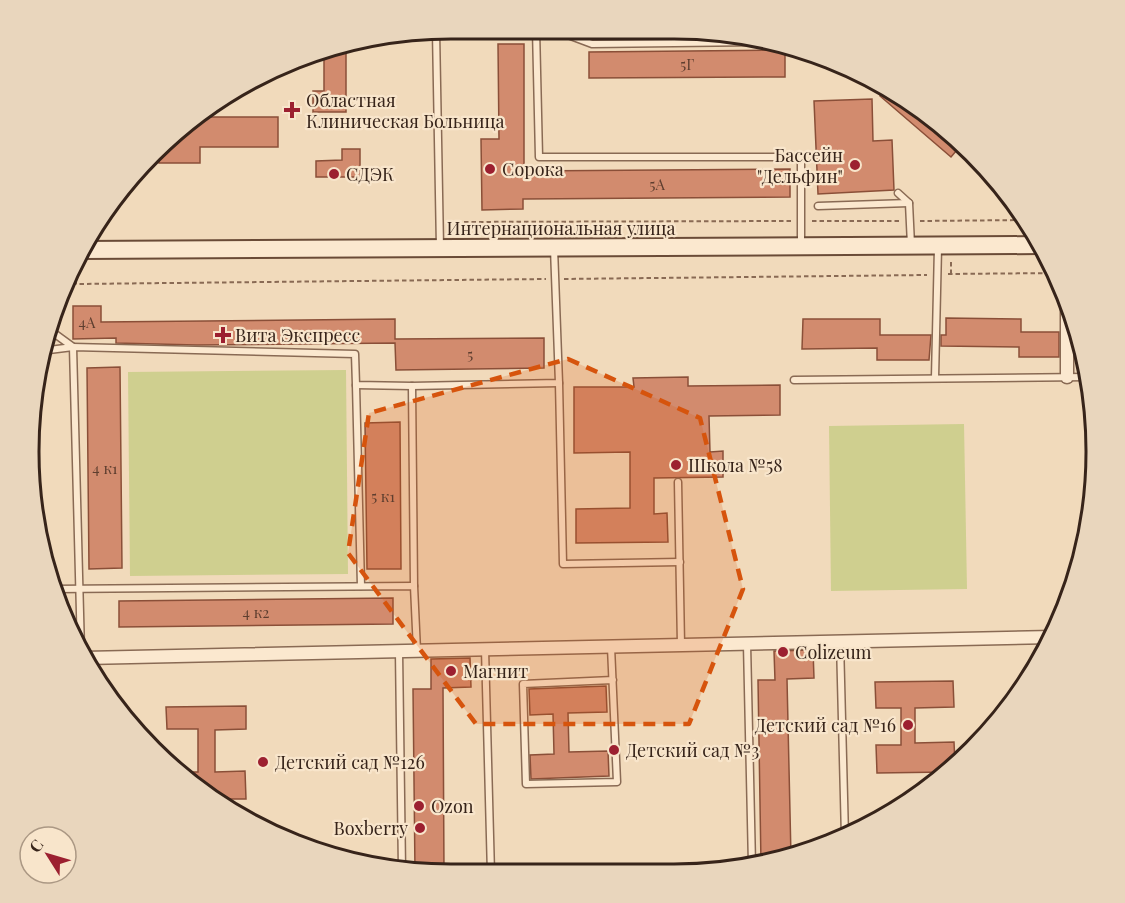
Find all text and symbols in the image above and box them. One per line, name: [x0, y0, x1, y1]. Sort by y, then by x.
house number: 5Г: [680, 54, 694, 74]
place label: Областная Клиническая Больница: [306, 88, 505, 133]
marker: Областная Клиническая Больница: [283, 101, 301, 119]
place label: Бассейн "Дельфин": [757, 143, 843, 188]
place label: Сорока: [502, 157, 564, 181]
marker: Бассейн "Дельфин": [848, 158, 862, 172]
place label: СДЭК: [346, 162, 394, 186]
marker: Сорока: [483, 162, 497, 176]
marker: СДЭК: [327, 167, 341, 181]
house number: 5А: [649, 174, 665, 194]
street label: Интернациональная улица: [447, 216, 675, 240]
house number: 4А: [79, 312, 96, 332]
place label: Вита Экспресс: [235, 323, 360, 347]
marker: Вита Экспресс: [216, 328, 230, 342]
house number: 5: [467, 344, 473, 364]
place label: Школа №58: [688, 453, 783, 477]
house number: 4 к1: [92, 458, 118, 478]
marker: Школа №58: [669, 458, 683, 472]
house number: 5 к1: [371, 486, 395, 506]
house number: 4 к2: [243, 602, 269, 622]
place label: Colizeum: [795, 640, 872, 664]
marker: Colizeum: [776, 645, 790, 659]
place label: Магнит: [463, 659, 528, 683]
marker: Магнит: [444, 664, 458, 678]
place label: Детский сад №16: [755, 713, 896, 737]
marker: Детский сад №16: [901, 718, 915, 732]
place label: Детский сад №3: [626, 738, 759, 762]
marker: Детский сад №3: [607, 743, 621, 757]
place label: Детский сад №126: [275, 750, 425, 774]
marker: Детский сад №126: [256, 755, 270, 769]
place label: Ozon: [431, 794, 474, 818]
marker: Ozon: [412, 799, 426, 813]
place label: Boxberry: [334, 816, 408, 840]
marker: Boxberry: [413, 821, 427, 835]
north arrow: [18, 825, 78, 885]
text: С: [24, 835, 47, 856]

